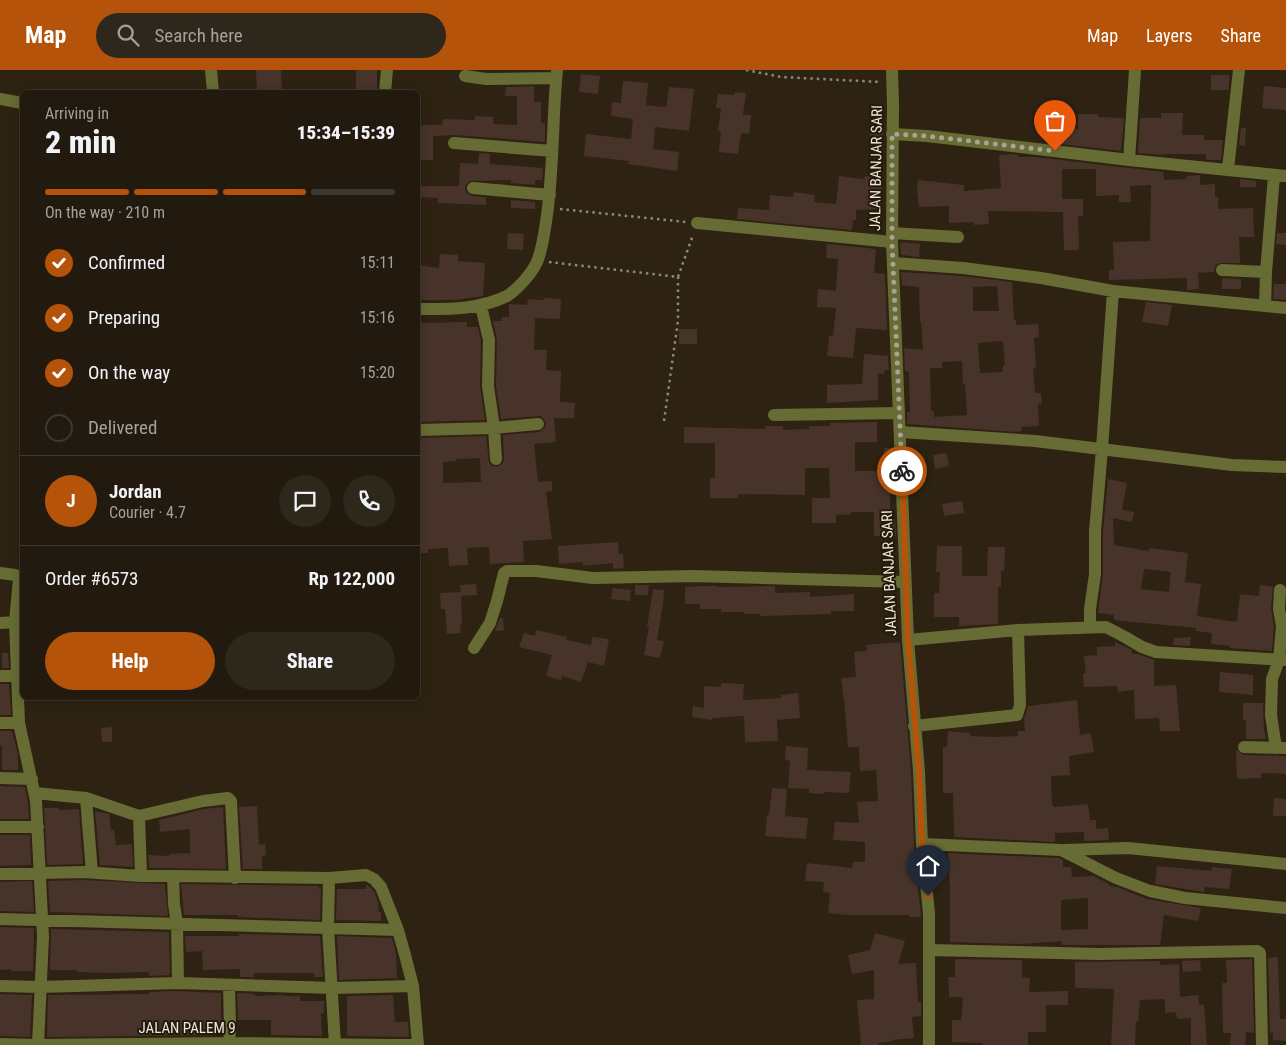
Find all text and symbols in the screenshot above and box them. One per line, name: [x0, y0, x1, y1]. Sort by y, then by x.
search box: [96, 13, 446, 58]
text: Map: [25, 21, 66, 49]
icon: search: [114, 21, 142, 49]
text: Search here: [154, 24, 243, 47]
text: Map: [1087, 25, 1118, 46]
text: Layers: [1146, 25, 1193, 46]
text: Share: [1221, 25, 1261, 46]
pin: [1034, 100, 1076, 151]
text: Arriving in: [45, 104, 109, 123]
street label: JALAN BANJAR SARI: [866, 105, 886, 231]
icon: bag: [1041, 107, 1069, 135]
text: 15:34–15:39: [297, 121, 395, 144]
text: 2 min: [45, 123, 116, 161]
text: On the way · 210 m: [45, 203, 165, 222]
icon: check: [45, 249, 73, 277]
text: Confirmed: [88, 251, 165, 274]
text: 15:11: [360, 253, 395, 272]
icon: check: [45, 304, 73, 332]
text: Preparing: [88, 306, 160, 329]
text: 15:16: [360, 308, 395, 327]
icon: check: [45, 359, 73, 387]
text: On the way: [88, 361, 170, 384]
text: 15:20: [360, 363, 395, 382]
text: Delivered: [88, 416, 157, 439]
courier: [877, 446, 927, 496]
icon: bike: [888, 457, 916, 485]
button: chat: [279, 475, 331, 527]
button: phone: [343, 475, 395, 527]
text: Jordan: [109, 480, 162, 503]
text: J: [66, 489, 76, 512]
text: Courier · 4.7: [109, 503, 186, 522]
street label: JALAN BANJAR SARI: [878, 510, 900, 636]
text: Order #6573: [45, 567, 138, 590]
text: Rp 122,000: [308, 567, 395, 590]
button: Help: [45, 632, 215, 690]
button: Share: [225, 632, 395, 690]
pin: [907, 845, 949, 896]
icon: home: [914, 852, 942, 880]
street label: JALAN PALEM 9: [138, 1019, 236, 1037]

